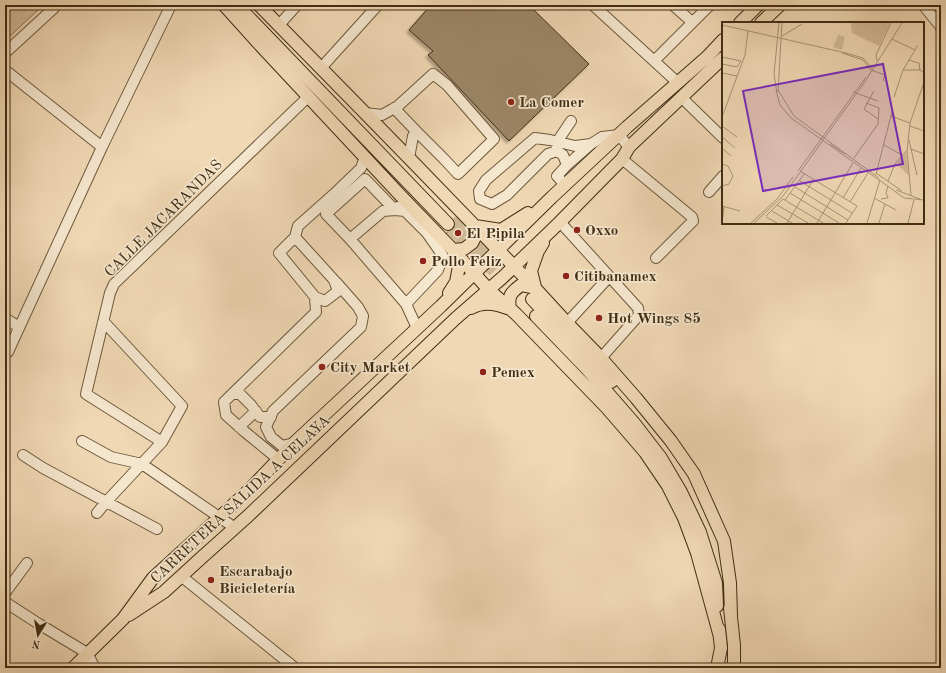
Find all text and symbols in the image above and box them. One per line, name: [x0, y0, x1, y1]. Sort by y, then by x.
inset map: [722, 22, 924, 224]
place label: La Comer: [519, 96, 584, 111]
marker: La Comer: [506, 97, 516, 107]
street label: CALLE JACARANDAS: [102, 157, 226, 281]
place label: Oxxo: [585, 224, 618, 239]
marker: Oxxo: [572, 225, 582, 235]
place label: El Pipila: [466, 227, 525, 242]
marker: El Pipila: [453, 228, 463, 238]
place label: Pollo Feliz: [431, 255, 502, 270]
marker: Pollo Feliz: [418, 256, 428, 266]
place label: Citibanamex: [574, 270, 657, 285]
marker: Citibanamex: [561, 271, 571, 281]
place label: Hot Wings 85: [607, 312, 701, 327]
marker: Hot Wings 85: [594, 313, 604, 323]
place label: City Market: [330, 361, 411, 376]
marker: City Market: [317, 362, 327, 372]
place label: Pemex: [491, 366, 535, 381]
marker: Pemex: [478, 367, 488, 377]
street label: CARRETERA SALIDA A CELAYA: [148, 413, 334, 587]
place label: Escarabajo Bicicletería: [219, 565, 296, 597]
marker: Escarabajo Bicicletería: [206, 575, 216, 585]
north arrow: [18, 615, 58, 655]
text: N: [31, 637, 42, 650]

